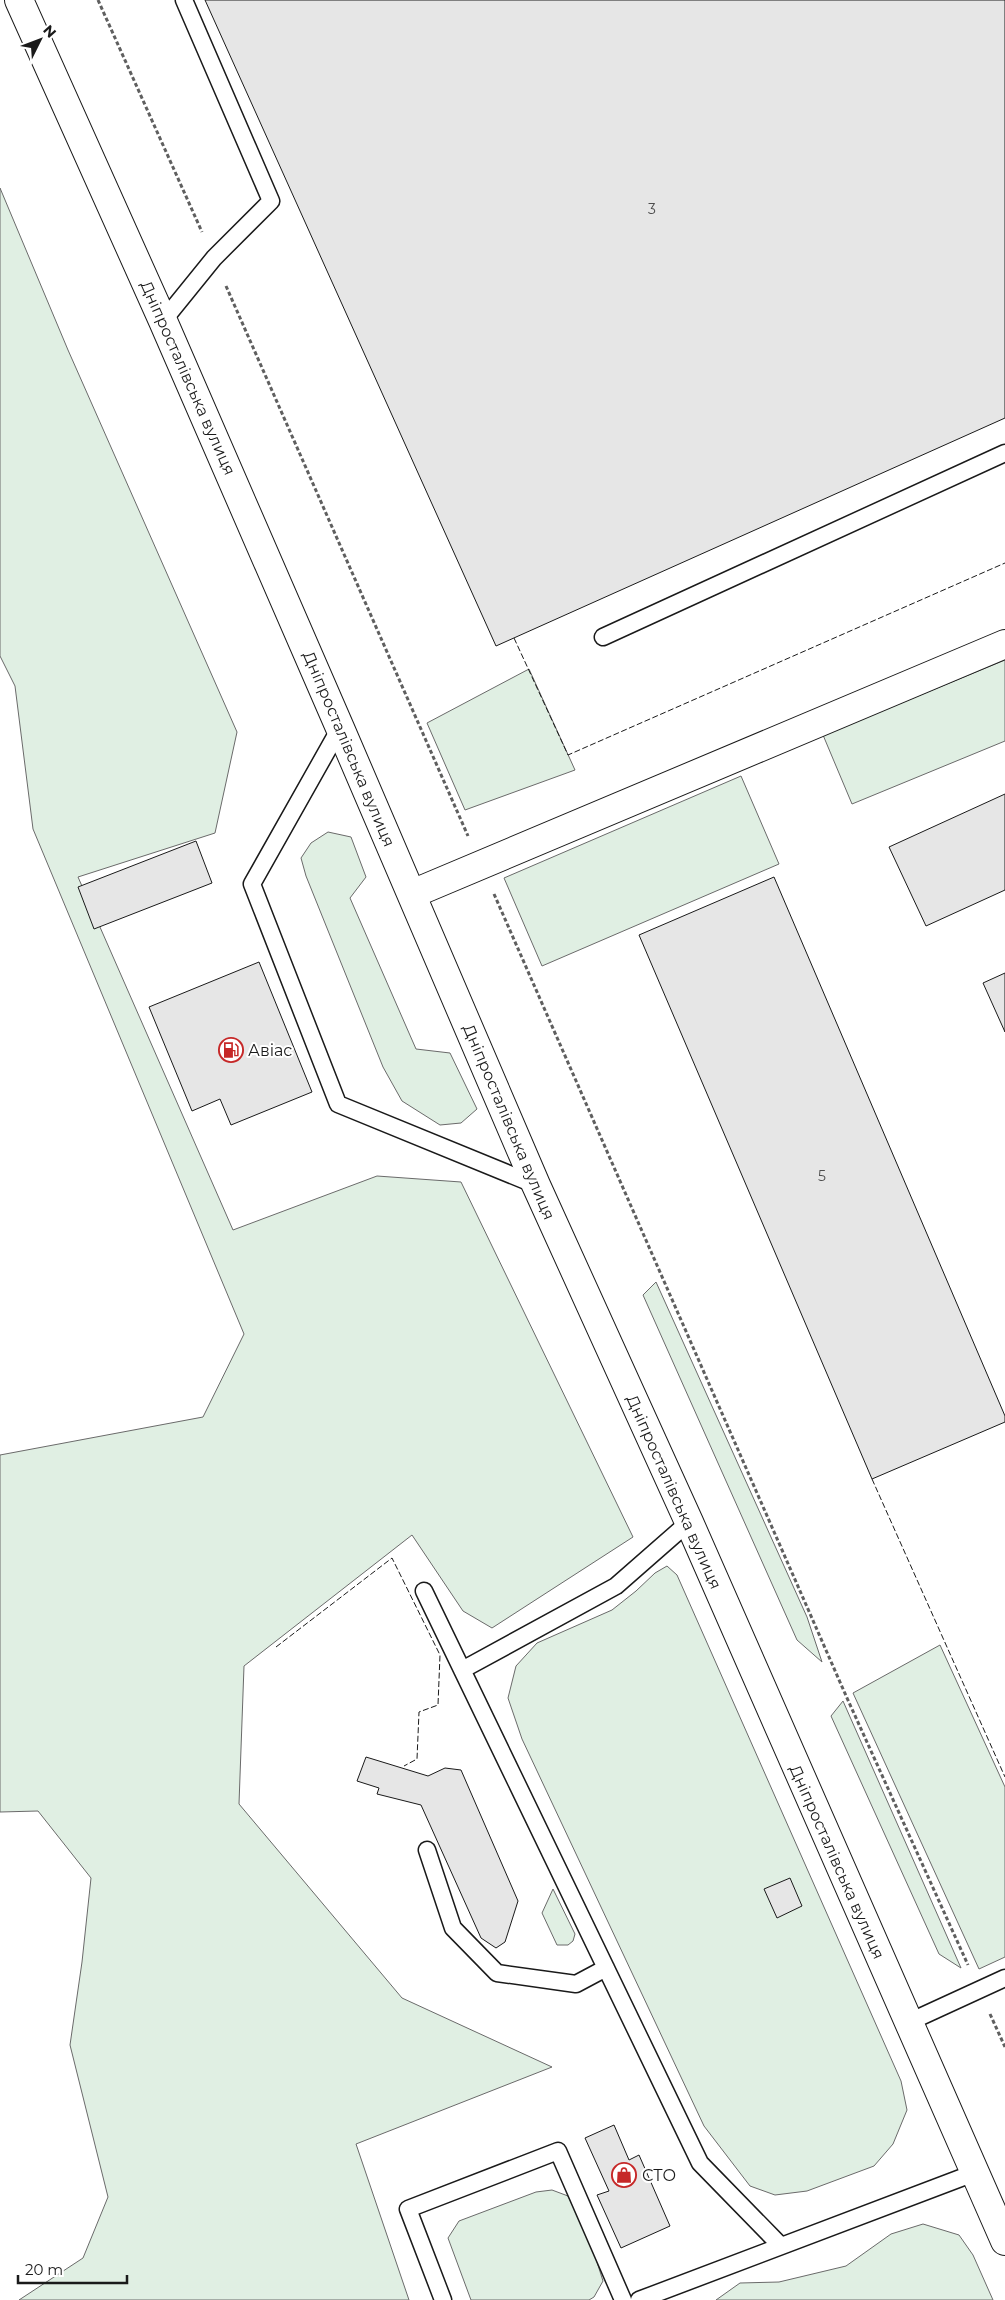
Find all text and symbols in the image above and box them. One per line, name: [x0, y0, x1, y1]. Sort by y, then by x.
north arrow: [15, 15, 65, 65]
text: N: [39, 21, 60, 42]
house number: 3: [648, 200, 656, 218]
street label: Дніпросталівська вулиця: [137, 278, 239, 478]
street label: Дніпросталівська вулиця: [299, 648, 399, 850]
street label: Дніпросталівська вулиця: [459, 1021, 559, 1223]
fuel station icon: Авіас: [218, 1037, 244, 1063]
place label: Авіас: [248, 1041, 292, 1060]
house number: 5: [818, 1167, 826, 1185]
street label: Дніпросталівська вулиця: [623, 1392, 725, 1592]
street label: Дніпросталівська вулиця: [786, 1762, 888, 1962]
shop icon: СТО: [611, 2162, 637, 2188]
place label: СТО: [642, 2166, 676, 2185]
scale bar: [18, 2252, 126, 2284]
text: 20 m: [25, 2260, 63, 2279]

